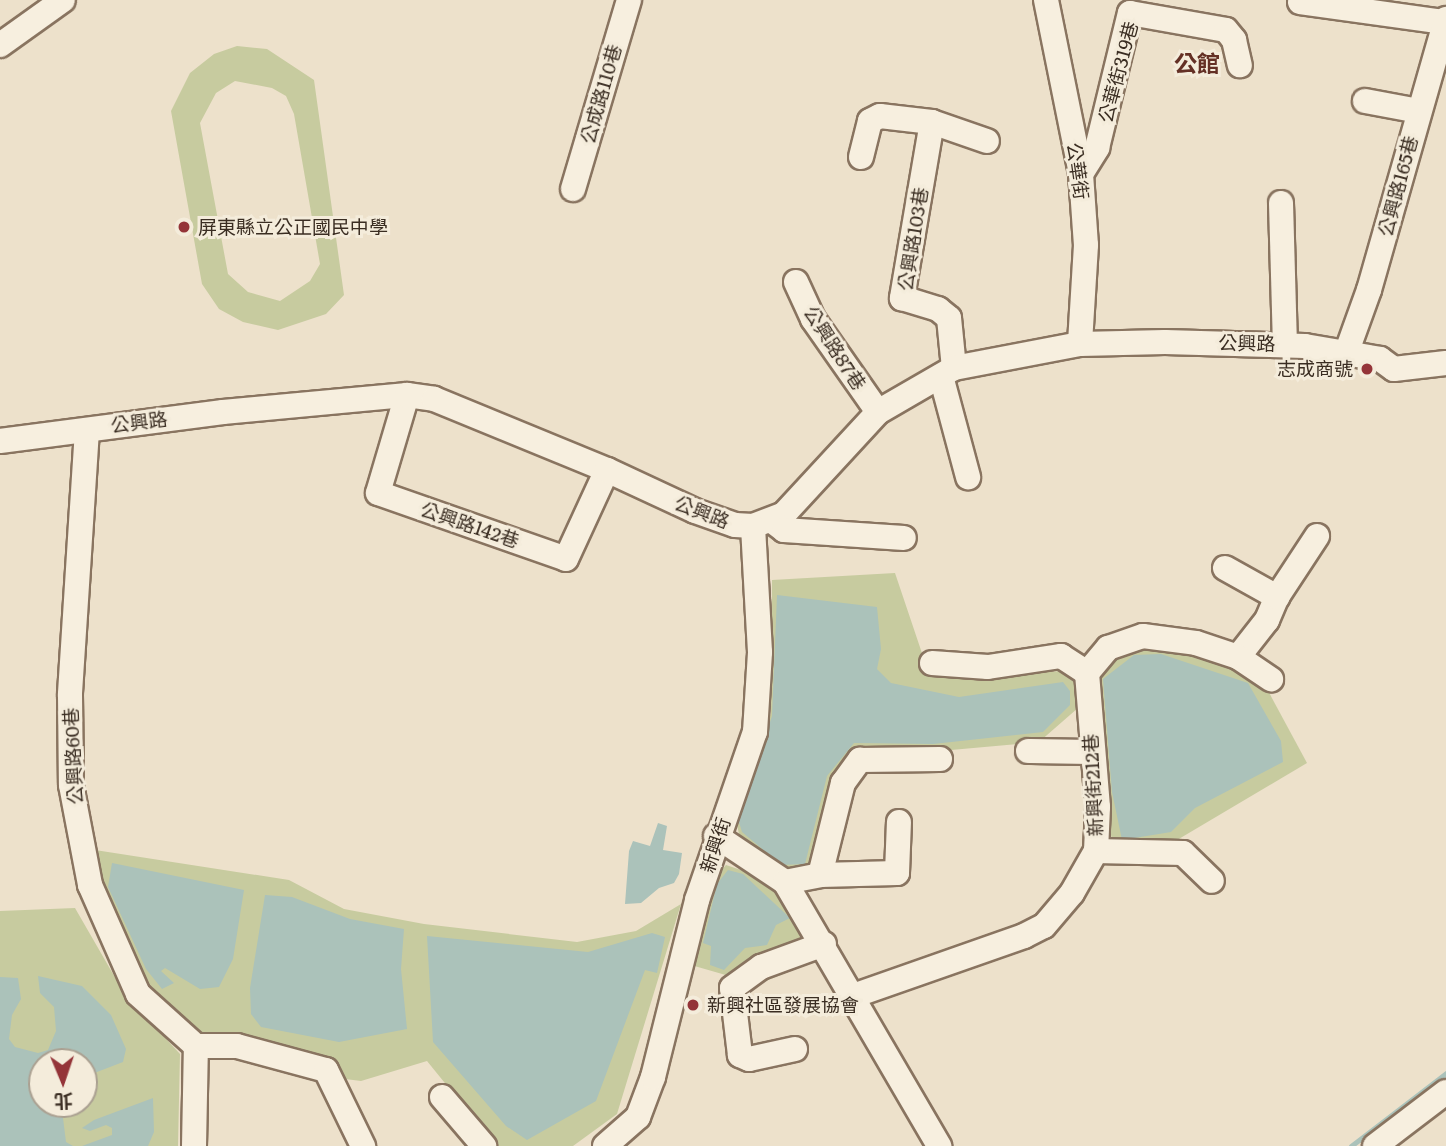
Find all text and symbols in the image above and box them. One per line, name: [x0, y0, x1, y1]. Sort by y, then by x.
street label: 公華街319巷: [1094, 19, 1142, 125]
street label: 公成路110巷: [576, 42, 626, 146]
district label: 公館: [1174, 48, 1220, 76]
street label: 公興路165巷: [1374, 133, 1422, 239]
street label: 公華街: [1063, 141, 1093, 201]
street label: 公興路103巷: [894, 185, 932, 293]
place label: 屏東縣立公正國民中學: [198, 216, 388, 238]
marker: 屏東縣立公正國民中學: [176, 219, 192, 235]
street label: 公興路87巷: [799, 302, 871, 394]
street label: 公興路: [1218, 331, 1276, 355]
place label: 志成商號: [1277, 358, 1353, 380]
marker: 志成商號: [1359, 361, 1375, 377]
street label: 公興路: [109, 407, 169, 437]
street label: 公興路: [671, 491, 733, 533]
street label: 公興路142巷: [418, 497, 522, 553]
street label: 公興路60巷: [59, 707, 87, 805]
street label: 新興街212巷: [1079, 733, 1107, 837]
street label: 新興街: [695, 814, 735, 876]
place label: 新興社區發展協會: [707, 994, 859, 1016]
marker: 新興社區發展協會: [685, 997, 701, 1013]
north arrow: [28, 1048, 98, 1118]
text: 北: [54, 1088, 74, 1116]

